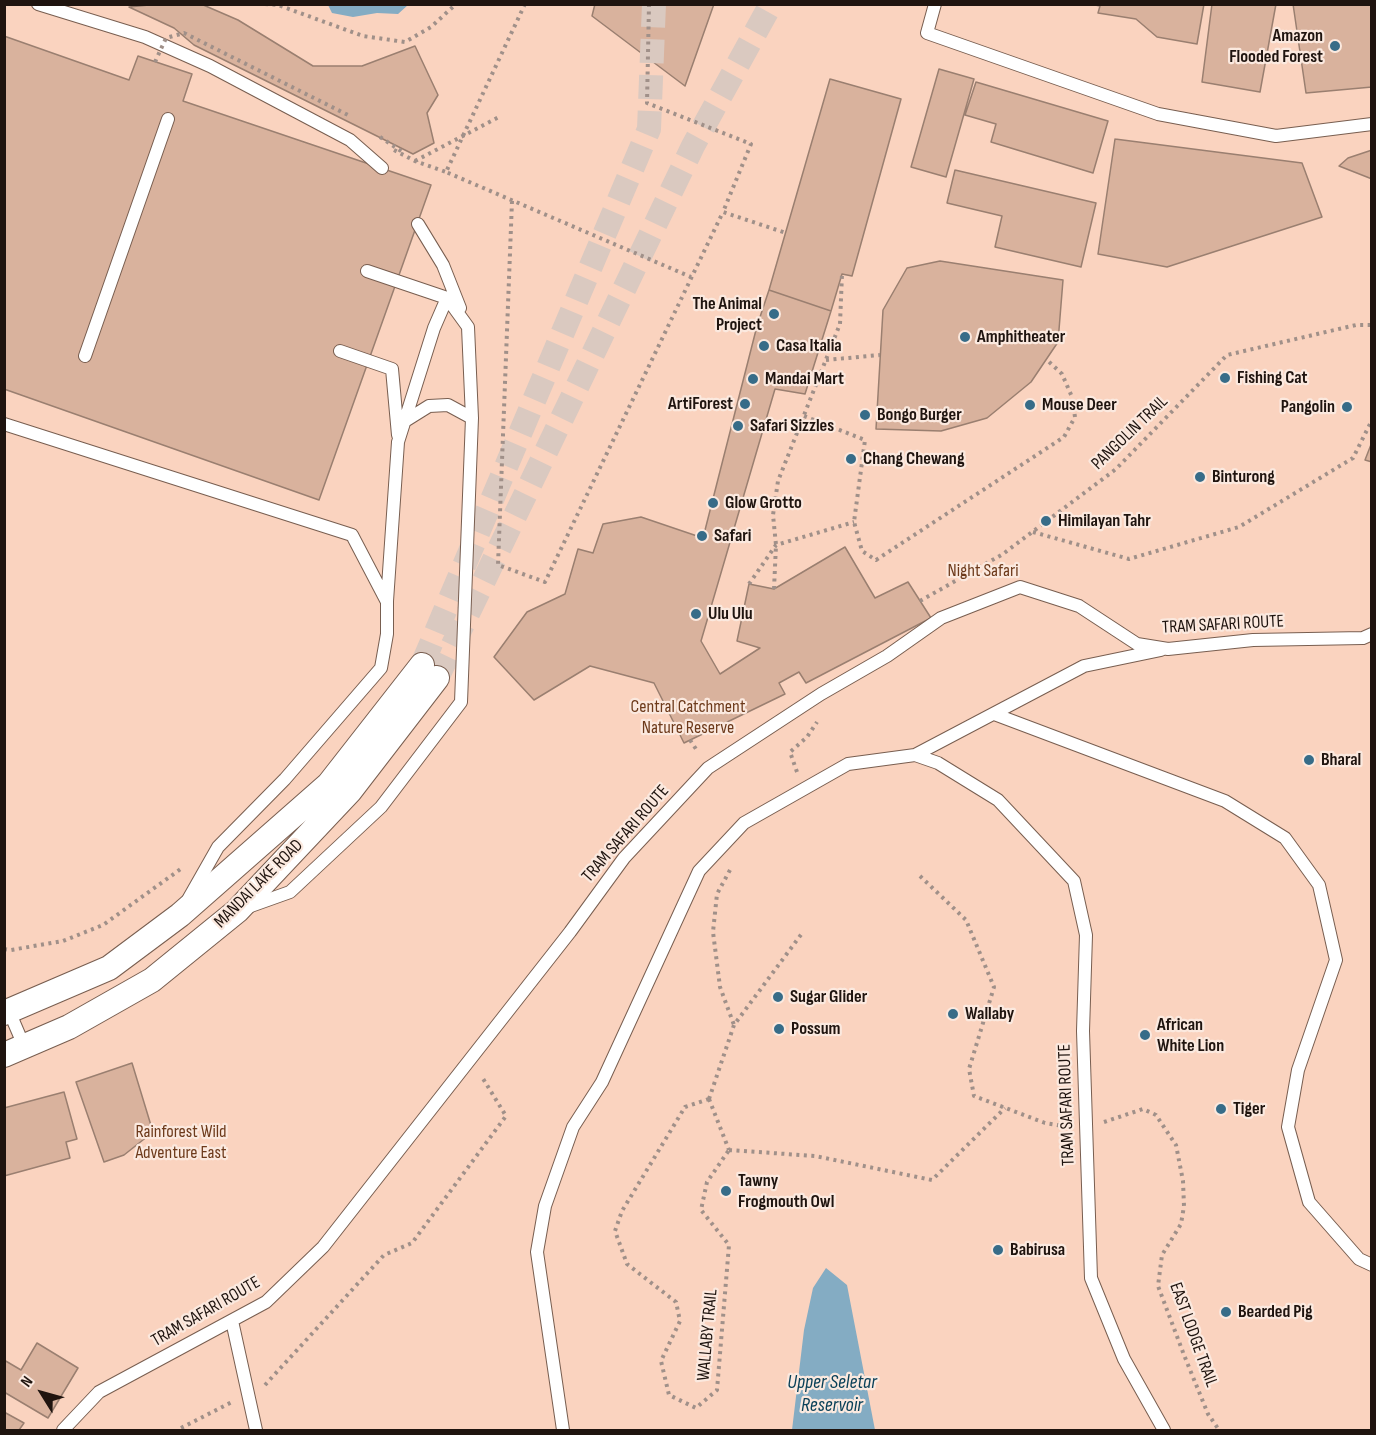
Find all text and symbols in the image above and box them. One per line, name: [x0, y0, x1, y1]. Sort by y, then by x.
place label: Amazon Flooded Forest: [1229, 25, 1323, 68]
marker: Amazon Flooded Forest: [1328, 39, 1342, 53]
place label: The Animal Project: [692, 293, 762, 336]
marker: The Animal Project: [767, 307, 781, 321]
place label: Amphitheater: [977, 326, 1065, 348]
marker: Amphitheater: [958, 330, 972, 344]
place label: Casa Italia: [776, 335, 842, 357]
marker: Casa Italia: [757, 339, 771, 353]
place label: Fishing Cat: [1237, 367, 1308, 389]
place label: Mandai Mart: [765, 368, 844, 390]
marker: Fishing Cat: [1218, 371, 1232, 385]
marker: Mandai Mart: [746, 372, 760, 386]
street label: PANGOLIN TRAIL: [1087, 391, 1173, 475]
place label: ArtiForest: [668, 393, 733, 415]
place label: Mouse Deer: [1042, 394, 1117, 416]
place label: Pangolin: [1281, 396, 1335, 418]
marker: ArtiForest: [738, 397, 752, 411]
marker: Mouse Deer: [1023, 398, 1037, 412]
marker: Pangolin: [1340, 400, 1354, 414]
place label: Bongo Burger: [877, 404, 962, 426]
marker: Bongo Burger: [858, 408, 872, 422]
place label: Safari Sizzles: [750, 415, 834, 437]
marker: Safari Sizzles: [731, 419, 745, 433]
place label: Chang Chewang: [863, 448, 964, 470]
marker: Chang Chewang: [844, 452, 858, 466]
place label: Binturong: [1212, 466, 1275, 488]
marker: Binturong: [1193, 470, 1207, 484]
place label: Glow Grotto: [725, 492, 802, 514]
marker: Glow Grotto: [706, 496, 720, 510]
place label: Himilayan Tahr: [1058, 510, 1151, 532]
marker: Himilayan Tahr: [1039, 514, 1053, 528]
place label: Safari: [714, 525, 751, 547]
marker: Safari: [695, 529, 709, 543]
park label: Night Safari: [948, 560, 1018, 582]
place label: Ulu Ulu: [708, 603, 753, 625]
marker: Ulu Ulu: [689, 607, 703, 621]
street label: TRAM SAFARI ROUTE: [1161, 611, 1285, 639]
park label: Central Catchment Nature Reserve: [631, 696, 745, 738]
place label: Bharal: [1321, 749, 1361, 771]
marker: Bharal: [1302, 753, 1316, 767]
street label: TRAM SAFARI ROUTE: [578, 781, 674, 887]
street label: MANDAI LAKE ROAD: [210, 835, 308, 933]
place label: Sugar Glider: [790, 986, 867, 1008]
marker: Sugar Glider: [771, 990, 785, 1004]
place label: Wallaby: [965, 1003, 1014, 1025]
marker: Wallaby: [946, 1007, 960, 1021]
place label: African White Lion: [1157, 1014, 1224, 1056]
place label: Possum: [791, 1018, 840, 1040]
marker: Possum: [772, 1022, 786, 1036]
marker: African White Lion: [1138, 1028, 1152, 1042]
street label: TRAM SAFARI ROUTE: [1054, 1044, 1080, 1166]
place label: Tiger: [1233, 1098, 1265, 1120]
marker: Tiger: [1214, 1102, 1228, 1116]
park label: Rainforest Wild Adventure East: [135, 1121, 227, 1164]
place label: Tawny Frogmouth Owl: [738, 1170, 834, 1212]
marker: Tawny Frogmouth Owl: [719, 1184, 733, 1198]
place label: Babirusa: [1010, 1239, 1065, 1261]
marker: Babirusa: [991, 1243, 1005, 1257]
street label: TRAM SAFARI ROUTE: [148, 1272, 264, 1352]
street label: EAST LODGE TRAIL: [1164, 1280, 1222, 1390]
street label: WALLABY TRAIL: [693, 1288, 723, 1382]
place label: Bearded Pig: [1238, 1301, 1313, 1323]
marker: Bearded Pig: [1219, 1305, 1233, 1319]
north arrow: [12, 1363, 72, 1423]
water label: Upper Seletar Reservoir: [787, 1371, 877, 1418]
text: N: [17, 1373, 37, 1391]

